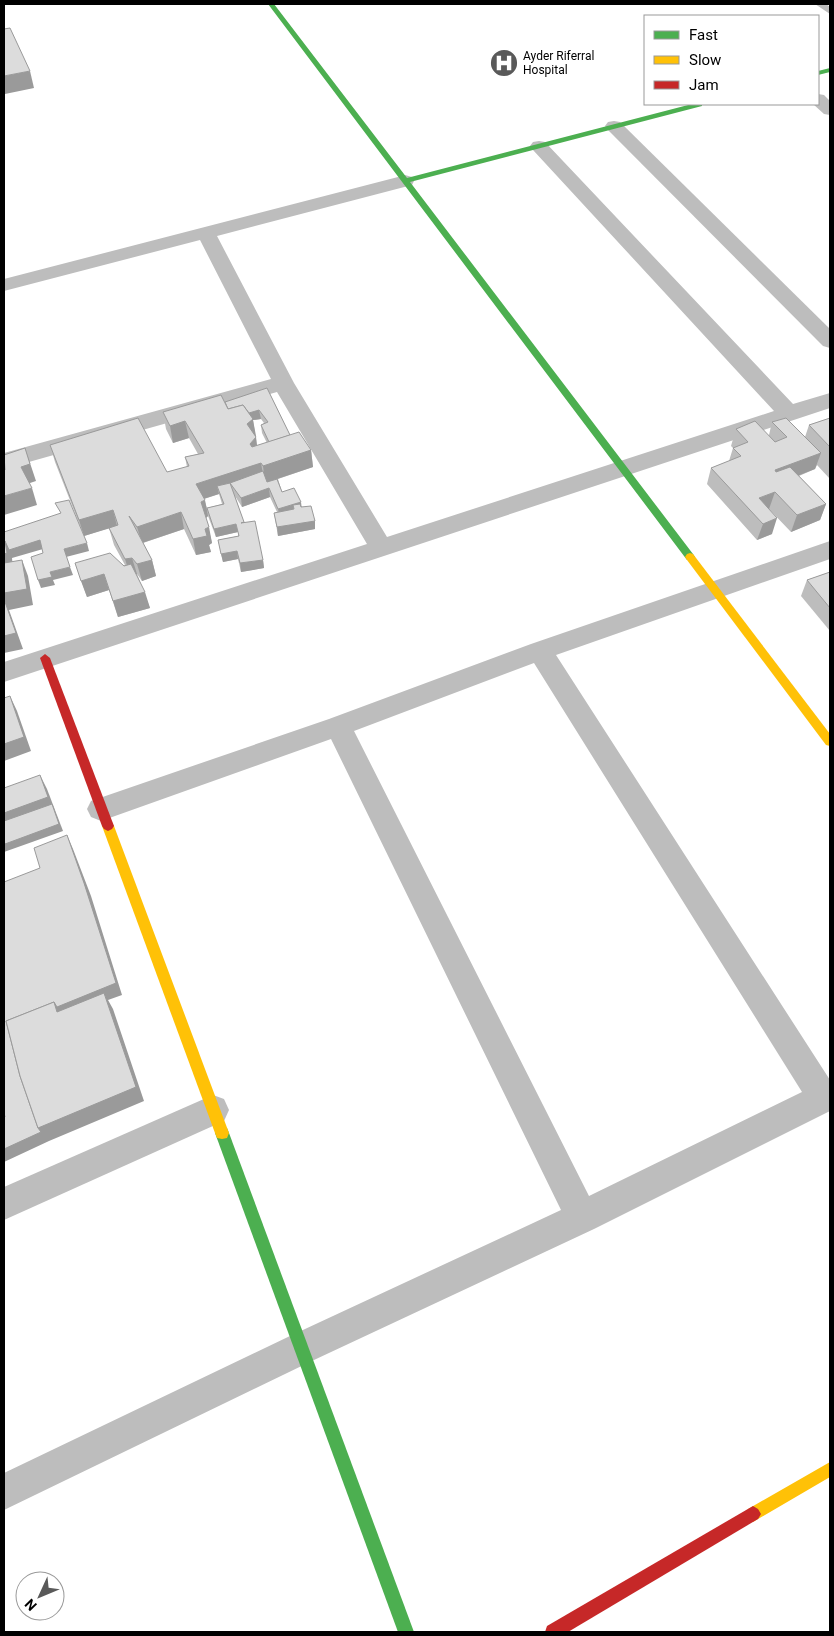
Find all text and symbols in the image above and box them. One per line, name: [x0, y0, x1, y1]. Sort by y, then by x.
legend: [644, 15, 819, 105]
text: Fast: [689, 26, 718, 44]
hospital icon: Ayder Riferral Hospital: [489, 48, 519, 78]
place label: Ayder Riferral Hospital: [523, 49, 594, 77]
text: Slow: [689, 51, 721, 69]
text: Jam: [689, 76, 719, 94]
north arrow: [15, 1571, 65, 1621]
text: N: [21, 1596, 40, 1614]

